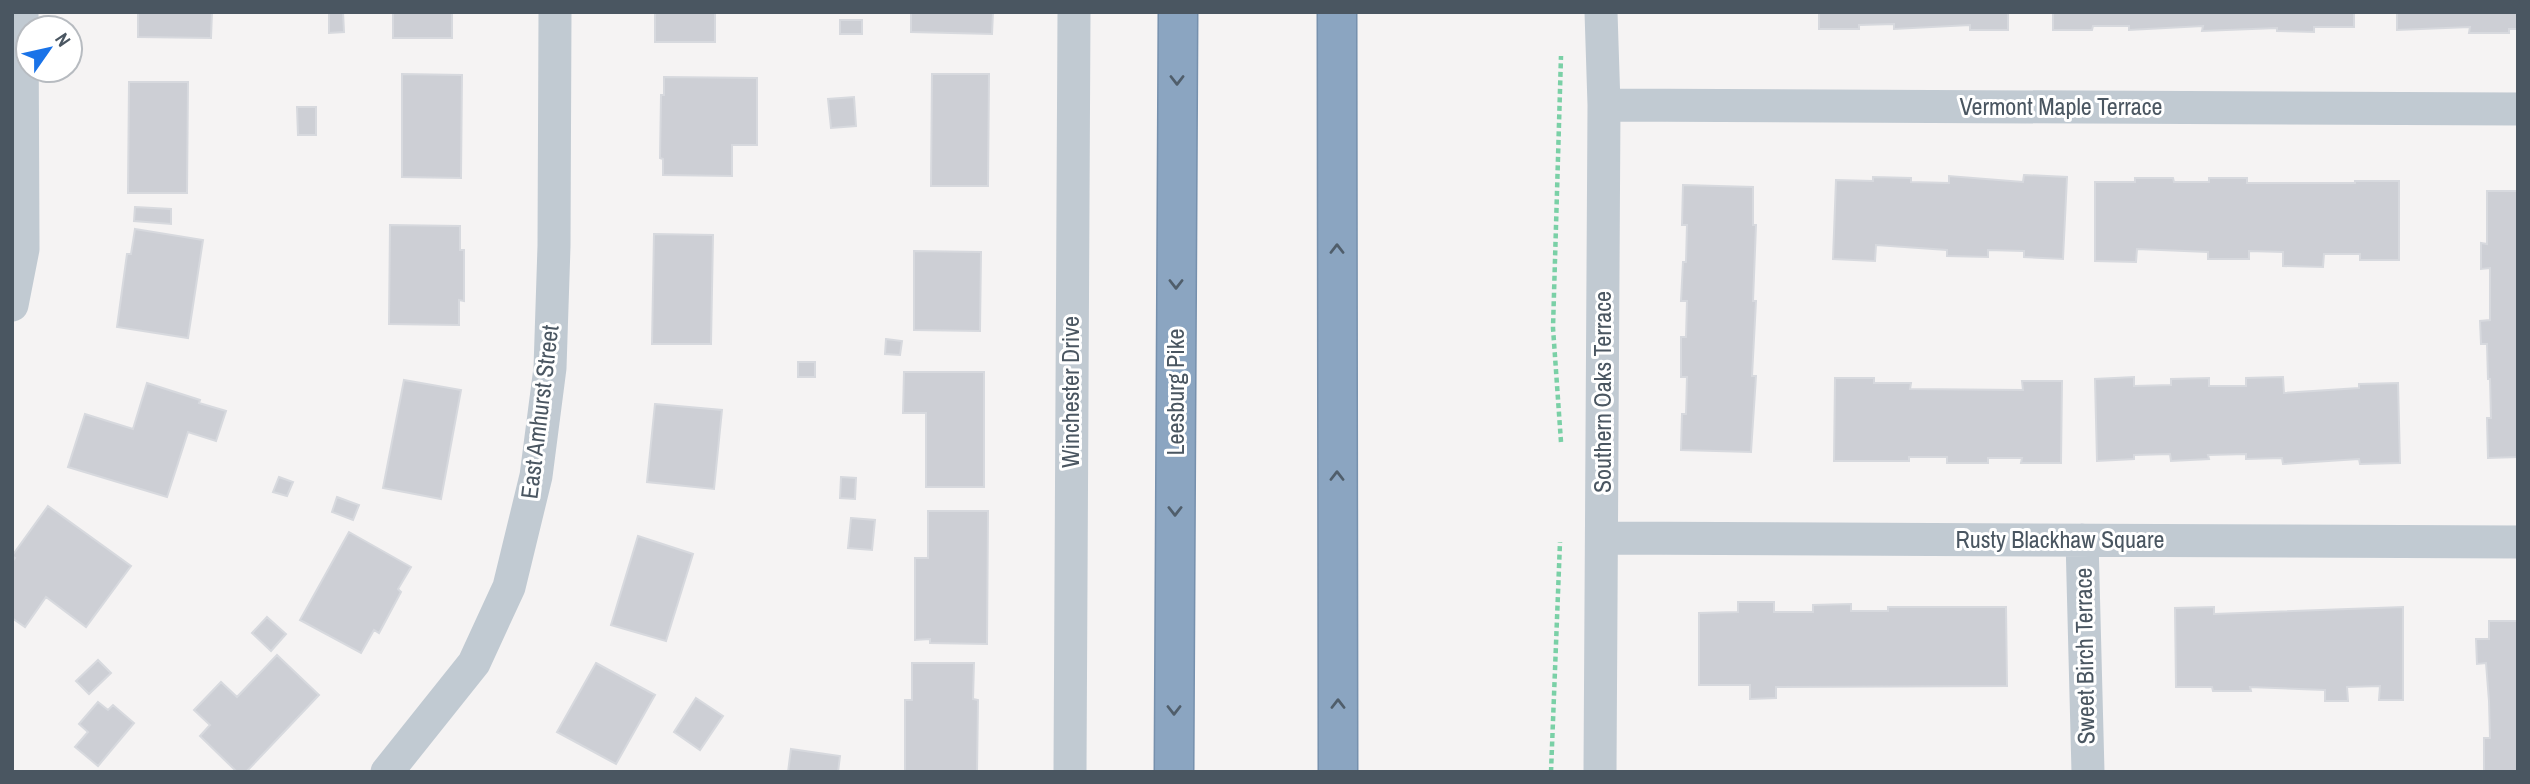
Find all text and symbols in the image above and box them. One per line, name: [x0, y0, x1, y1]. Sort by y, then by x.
north arrow: [14, 14, 84, 84]
text: N: [49, 28, 77, 51]
one-way arrow: [1169, 76, 1185, 86]
street label: Vermont Maple Terrace: [1959, 90, 2163, 122]
one-way arrow: [1329, 243, 1345, 253]
one-way arrow: [1168, 279, 1184, 289]
street label: Southern Oaks Terrace: [1586, 291, 1618, 493]
street label: Winchester Drive: [1054, 316, 1086, 468]
street label: East Amhurst Street: [512, 323, 566, 501]
street label: Leesburg Pike: [1159, 329, 1191, 455]
one-way arrow: [1329, 470, 1345, 481]
one-way arrow: [1167, 506, 1183, 517]
street label: Rusty Blackhaw Square: [1956, 523, 2164, 555]
street label: Sweet Birch Terrace: [2066, 567, 2102, 745]
one-way arrow: [1330, 698, 1346, 708]
one-way arrow: [1166, 705, 1182, 716]

